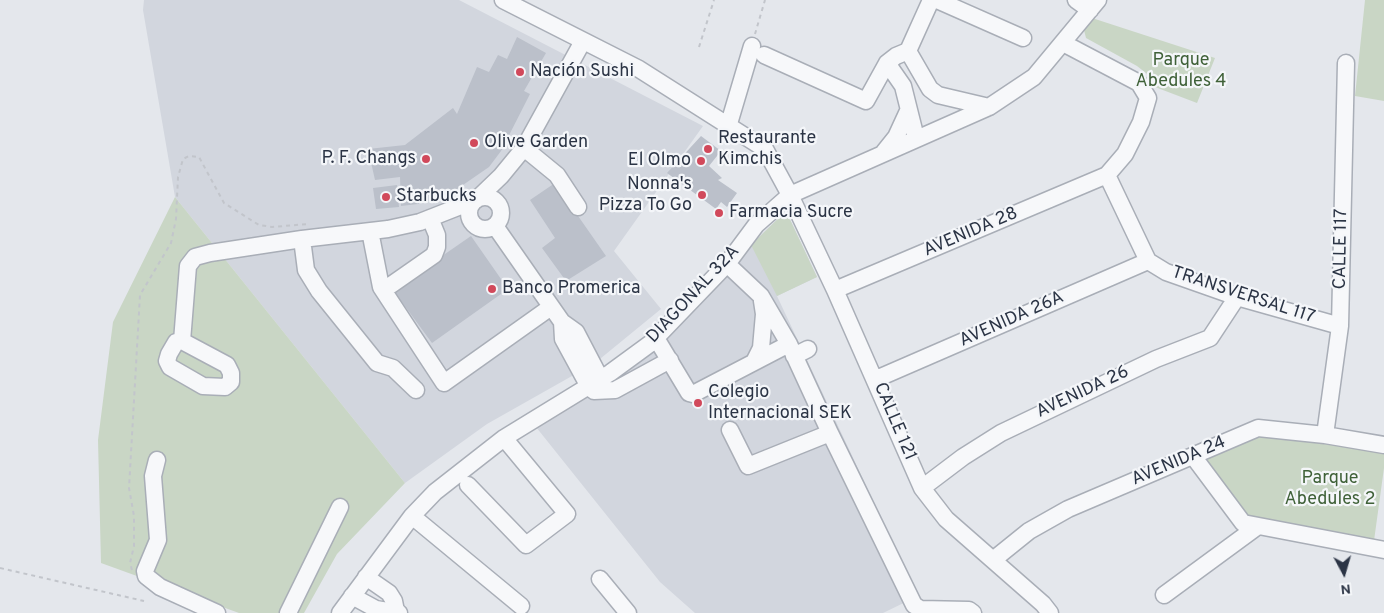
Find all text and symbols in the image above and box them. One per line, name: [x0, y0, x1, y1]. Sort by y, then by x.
park label: Parque Abedules 4: [1136, 50, 1226, 92]
place label: Nación Sushi: [530, 61, 634, 83]
marker: Nación Sushi: [514, 66, 526, 78]
place label: Restaurante Kimchis: [718, 128, 816, 170]
place label: Olive Garden: [484, 132, 588, 154]
marker: Olive Garden: [468, 137, 480, 149]
marker: Restaurante Kimchis: [702, 143, 714, 155]
place label: P. F. Changs: [321, 148, 416, 170]
place label: El Olmo: [628, 150, 691, 172]
marker: P. F. Changs: [420, 153, 432, 165]
marker: El Olmo: [695, 155, 707, 167]
place label: Nonna's Pizza To Go: [599, 174, 692, 216]
place label: Starbucks: [396, 186, 477, 208]
marker: Nonna's Pizza To Go: [696, 189, 708, 201]
marker: Starbucks: [380, 191, 392, 203]
place label: Farmacia Sucre: [729, 202, 853, 224]
street label: AVENIDA 28: [921, 203, 1021, 263]
marker: Farmacia Sucre: [713, 207, 725, 219]
street label: CALLE 117: [1330, 208, 1354, 290]
street label: DIAGONAL 32A: [643, 242, 745, 348]
street label: TRANSVERSAL 117: [1169, 263, 1317, 329]
place label: Banco Promerica: [502, 278, 640, 300]
marker: Banco Promerica: [486, 283, 498, 295]
street label: AVENIDA 26A: [957, 287, 1067, 353]
street label: AVENIDA 26: [1033, 362, 1133, 424]
street label: CALLE 121: [868, 380, 920, 464]
place label: Colegio Internacional SEK: [708, 382, 852, 424]
marker: Colegio Internacional SEK: [692, 397, 704, 409]
street label: AVENIDA 24: [1129, 432, 1229, 492]
park label: Parque Abedules 2: [1285, 468, 1375, 510]
north arrow: [1319, 548, 1369, 598]
text: N: [1340, 579, 1352, 597]

